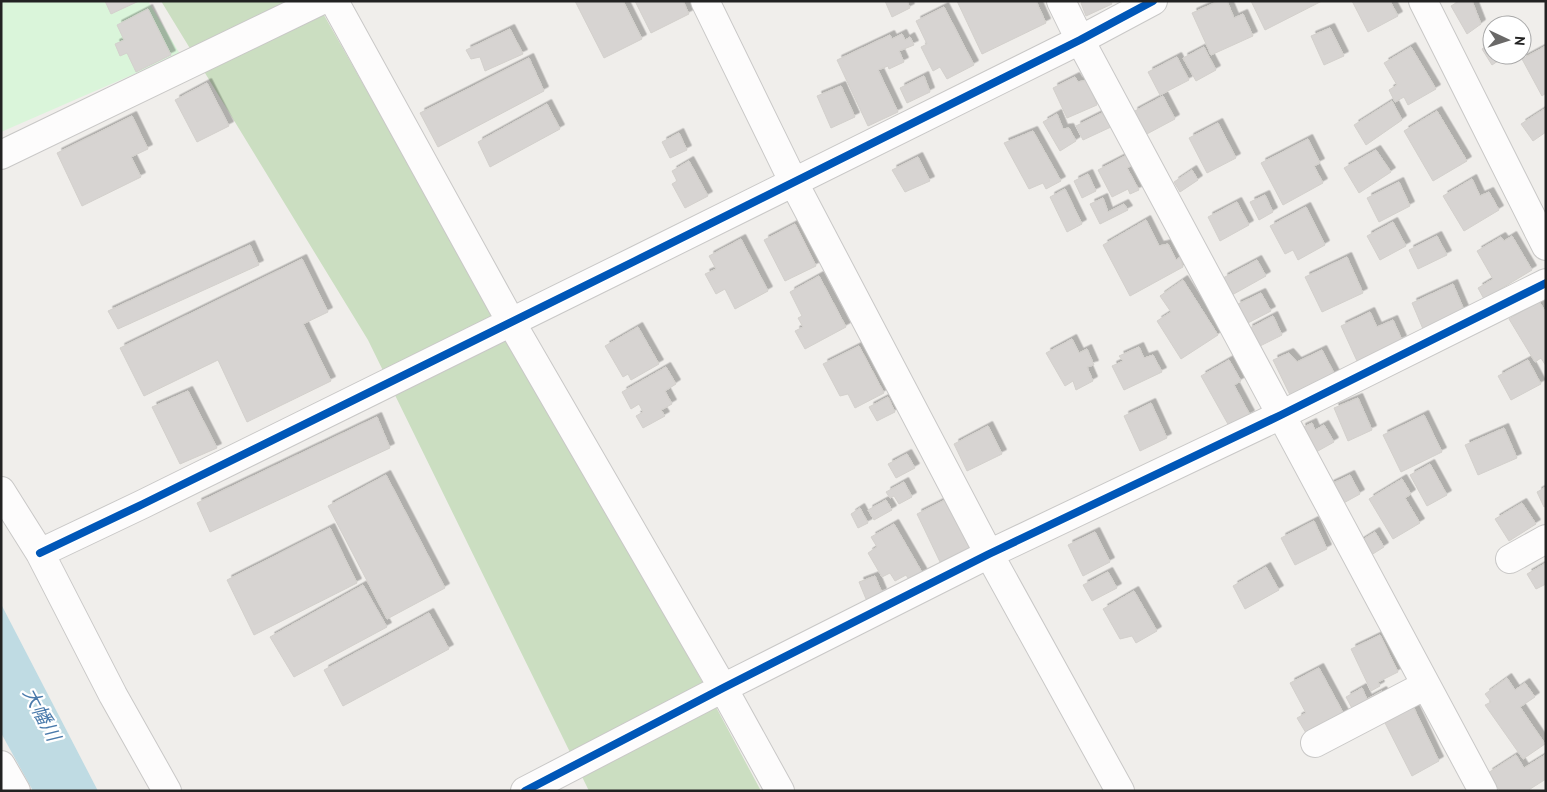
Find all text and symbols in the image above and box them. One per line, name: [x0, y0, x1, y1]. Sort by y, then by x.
north arrow: [1482, 15, 1532, 65]
text: N: [1511, 36, 1529, 46]
water label: 大幡川: [18, 683, 67, 747]

